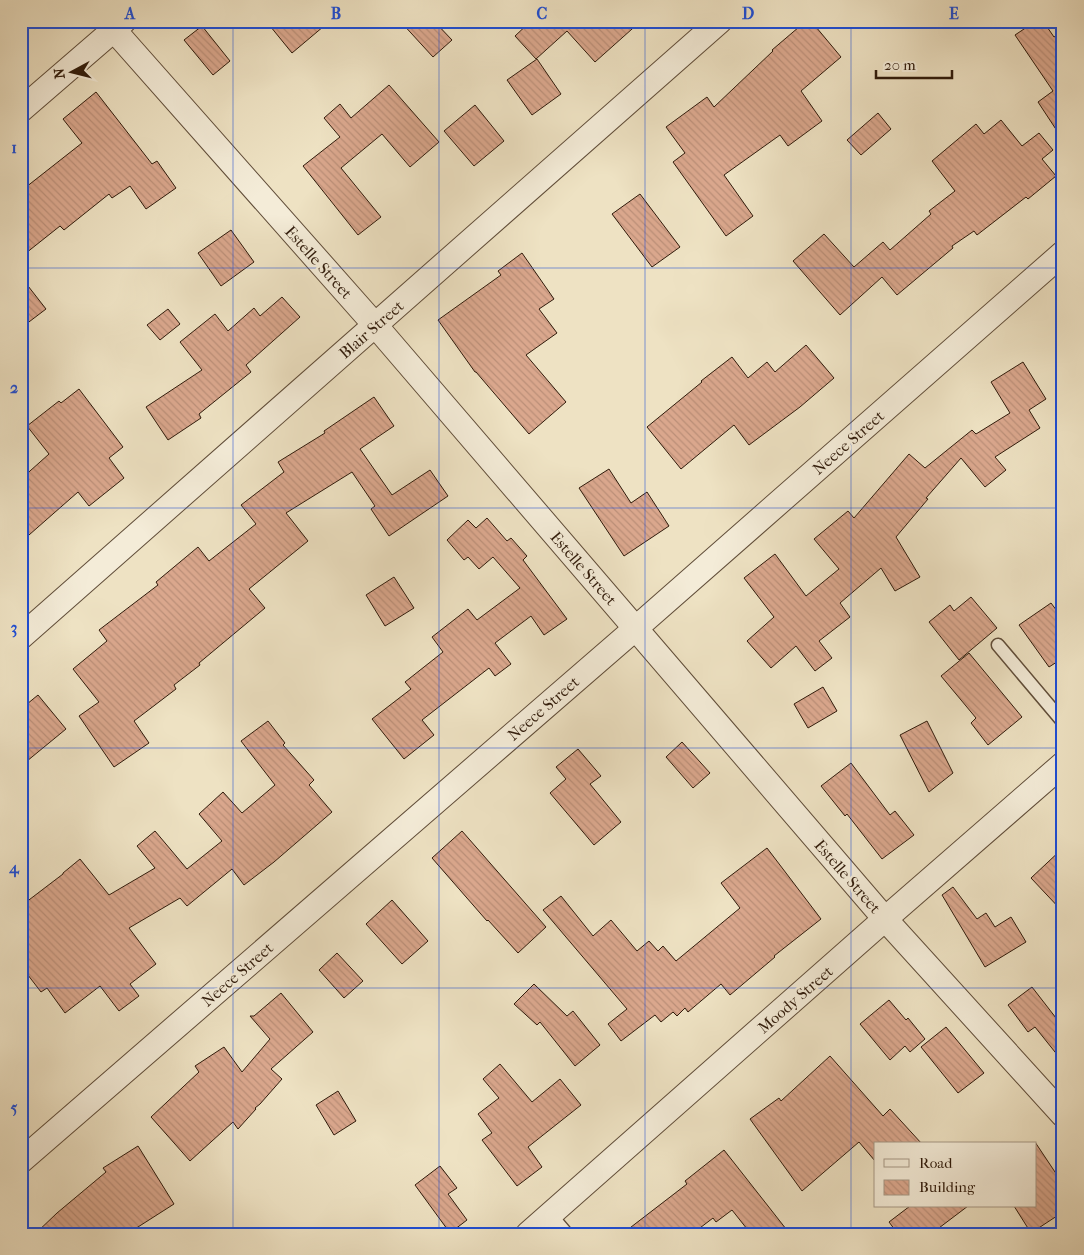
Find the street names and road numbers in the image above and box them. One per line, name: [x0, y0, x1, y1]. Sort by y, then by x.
street label: Estelle Street: [281, 222, 357, 303]
street label: Blair Street: [335, 296, 408, 363]
street label: Neece Street: [809, 406, 888, 479]
street label: Estelle Street: [546, 528, 621, 609]
street label: Neece Street: [504, 672, 583, 745]
street label: Estelle Street: [810, 836, 885, 917]
street label: Neece Street: [198, 938, 277, 1011]
street label: Moody Street: [754, 961, 837, 1037]

